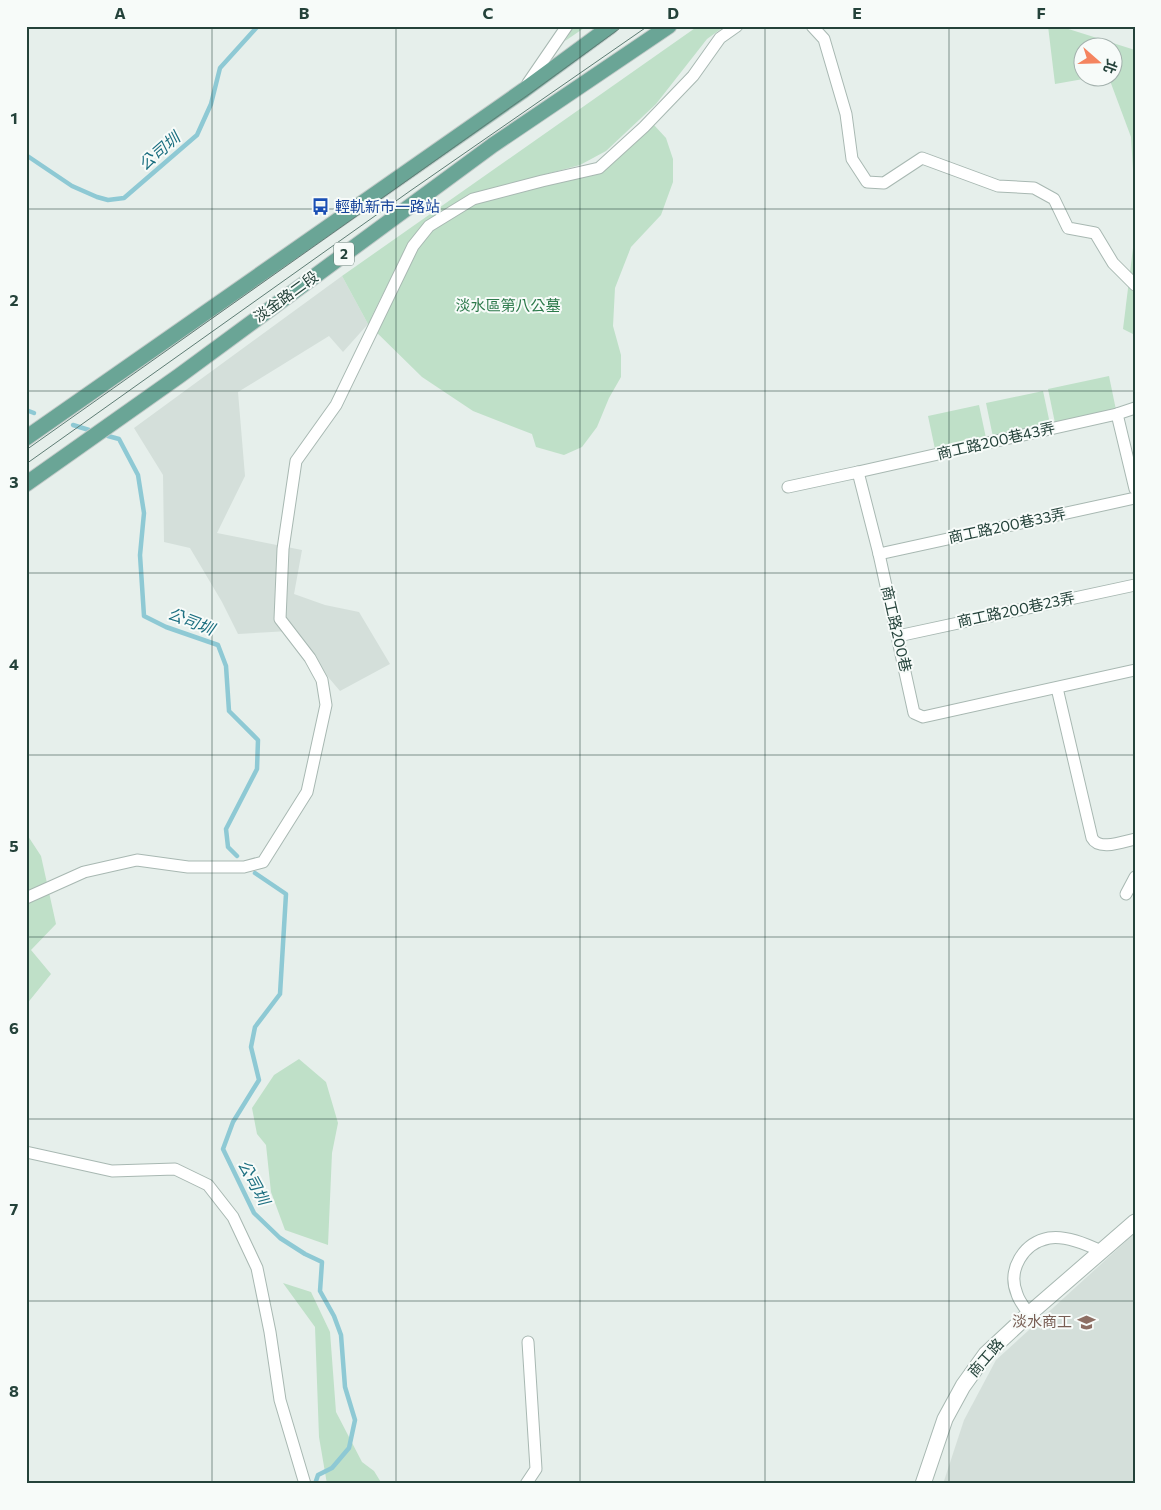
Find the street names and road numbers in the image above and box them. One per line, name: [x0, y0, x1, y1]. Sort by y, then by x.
road number: 2: [334, 242, 354, 266]
street label: 淡金路二段: [250, 267, 321, 326]
street label: 商工路200巷43弄: [935, 418, 1056, 462]
street label: 商工路200巷33弄: [946, 504, 1067, 546]
street label: 商工路200巷: [878, 584, 916, 674]
street label: 商工路200巷23弄: [955, 588, 1076, 630]
street label: 商工路: [964, 1334, 1007, 1380]

